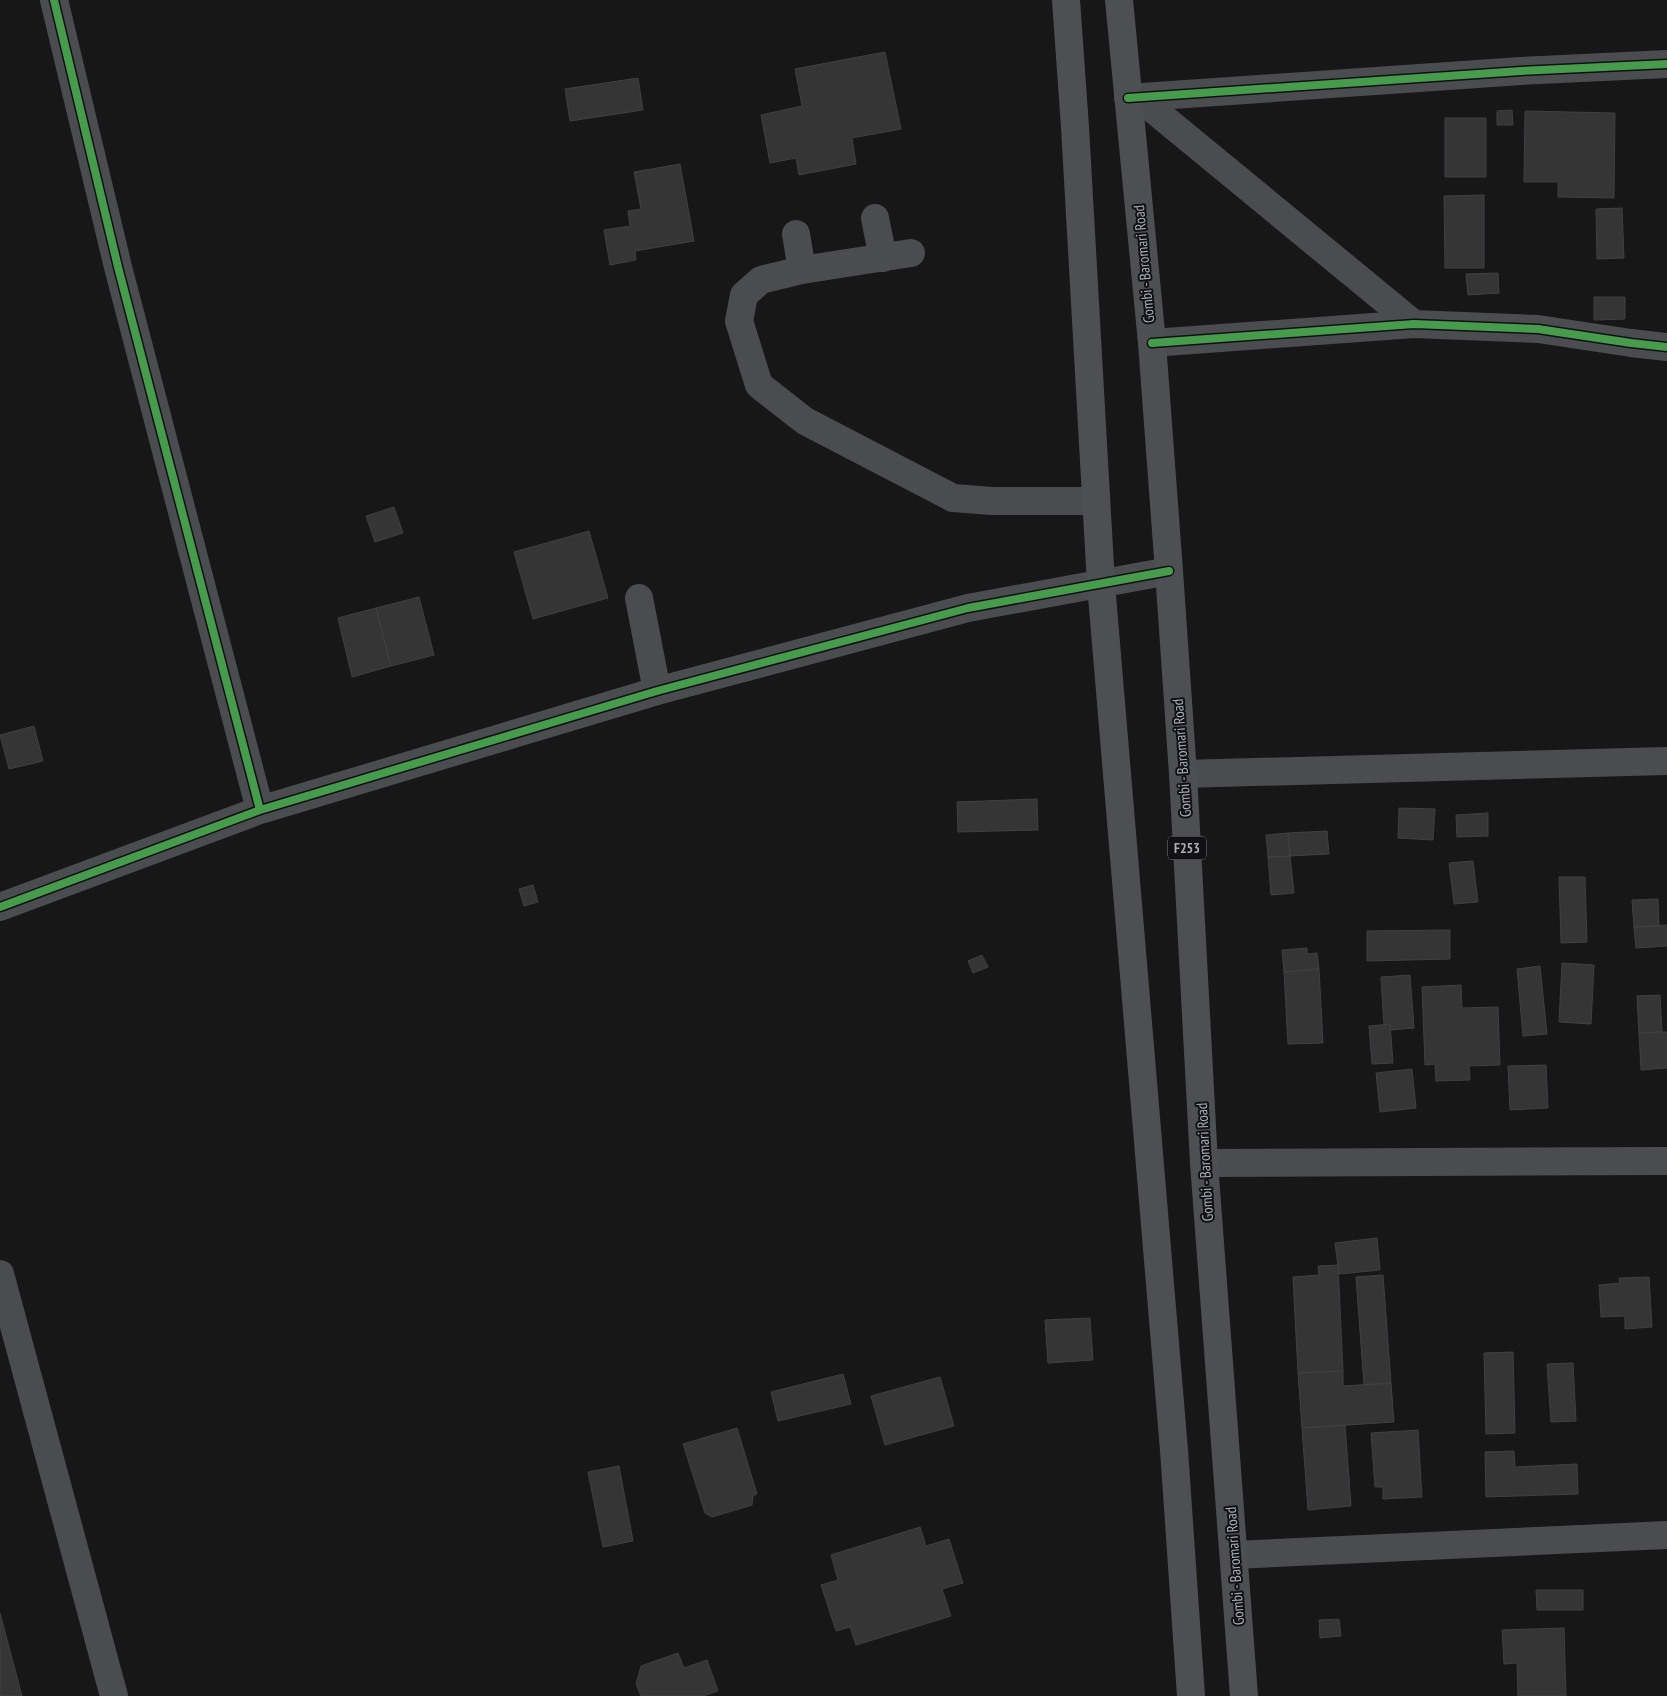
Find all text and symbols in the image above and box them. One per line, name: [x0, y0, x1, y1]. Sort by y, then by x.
street label: Gombi - Baromari Road: [1129, 204, 1158, 324]
street label: Gombi - Baromari Road: [1168, 698, 1195, 818]
road number: F253: [1168, 836, 1206, 860]
street label: Gombi - Baromari Road: [1192, 1102, 1217, 1222]
street label: Gombi - Baromari Road: [1221, 1506, 1248, 1626]

